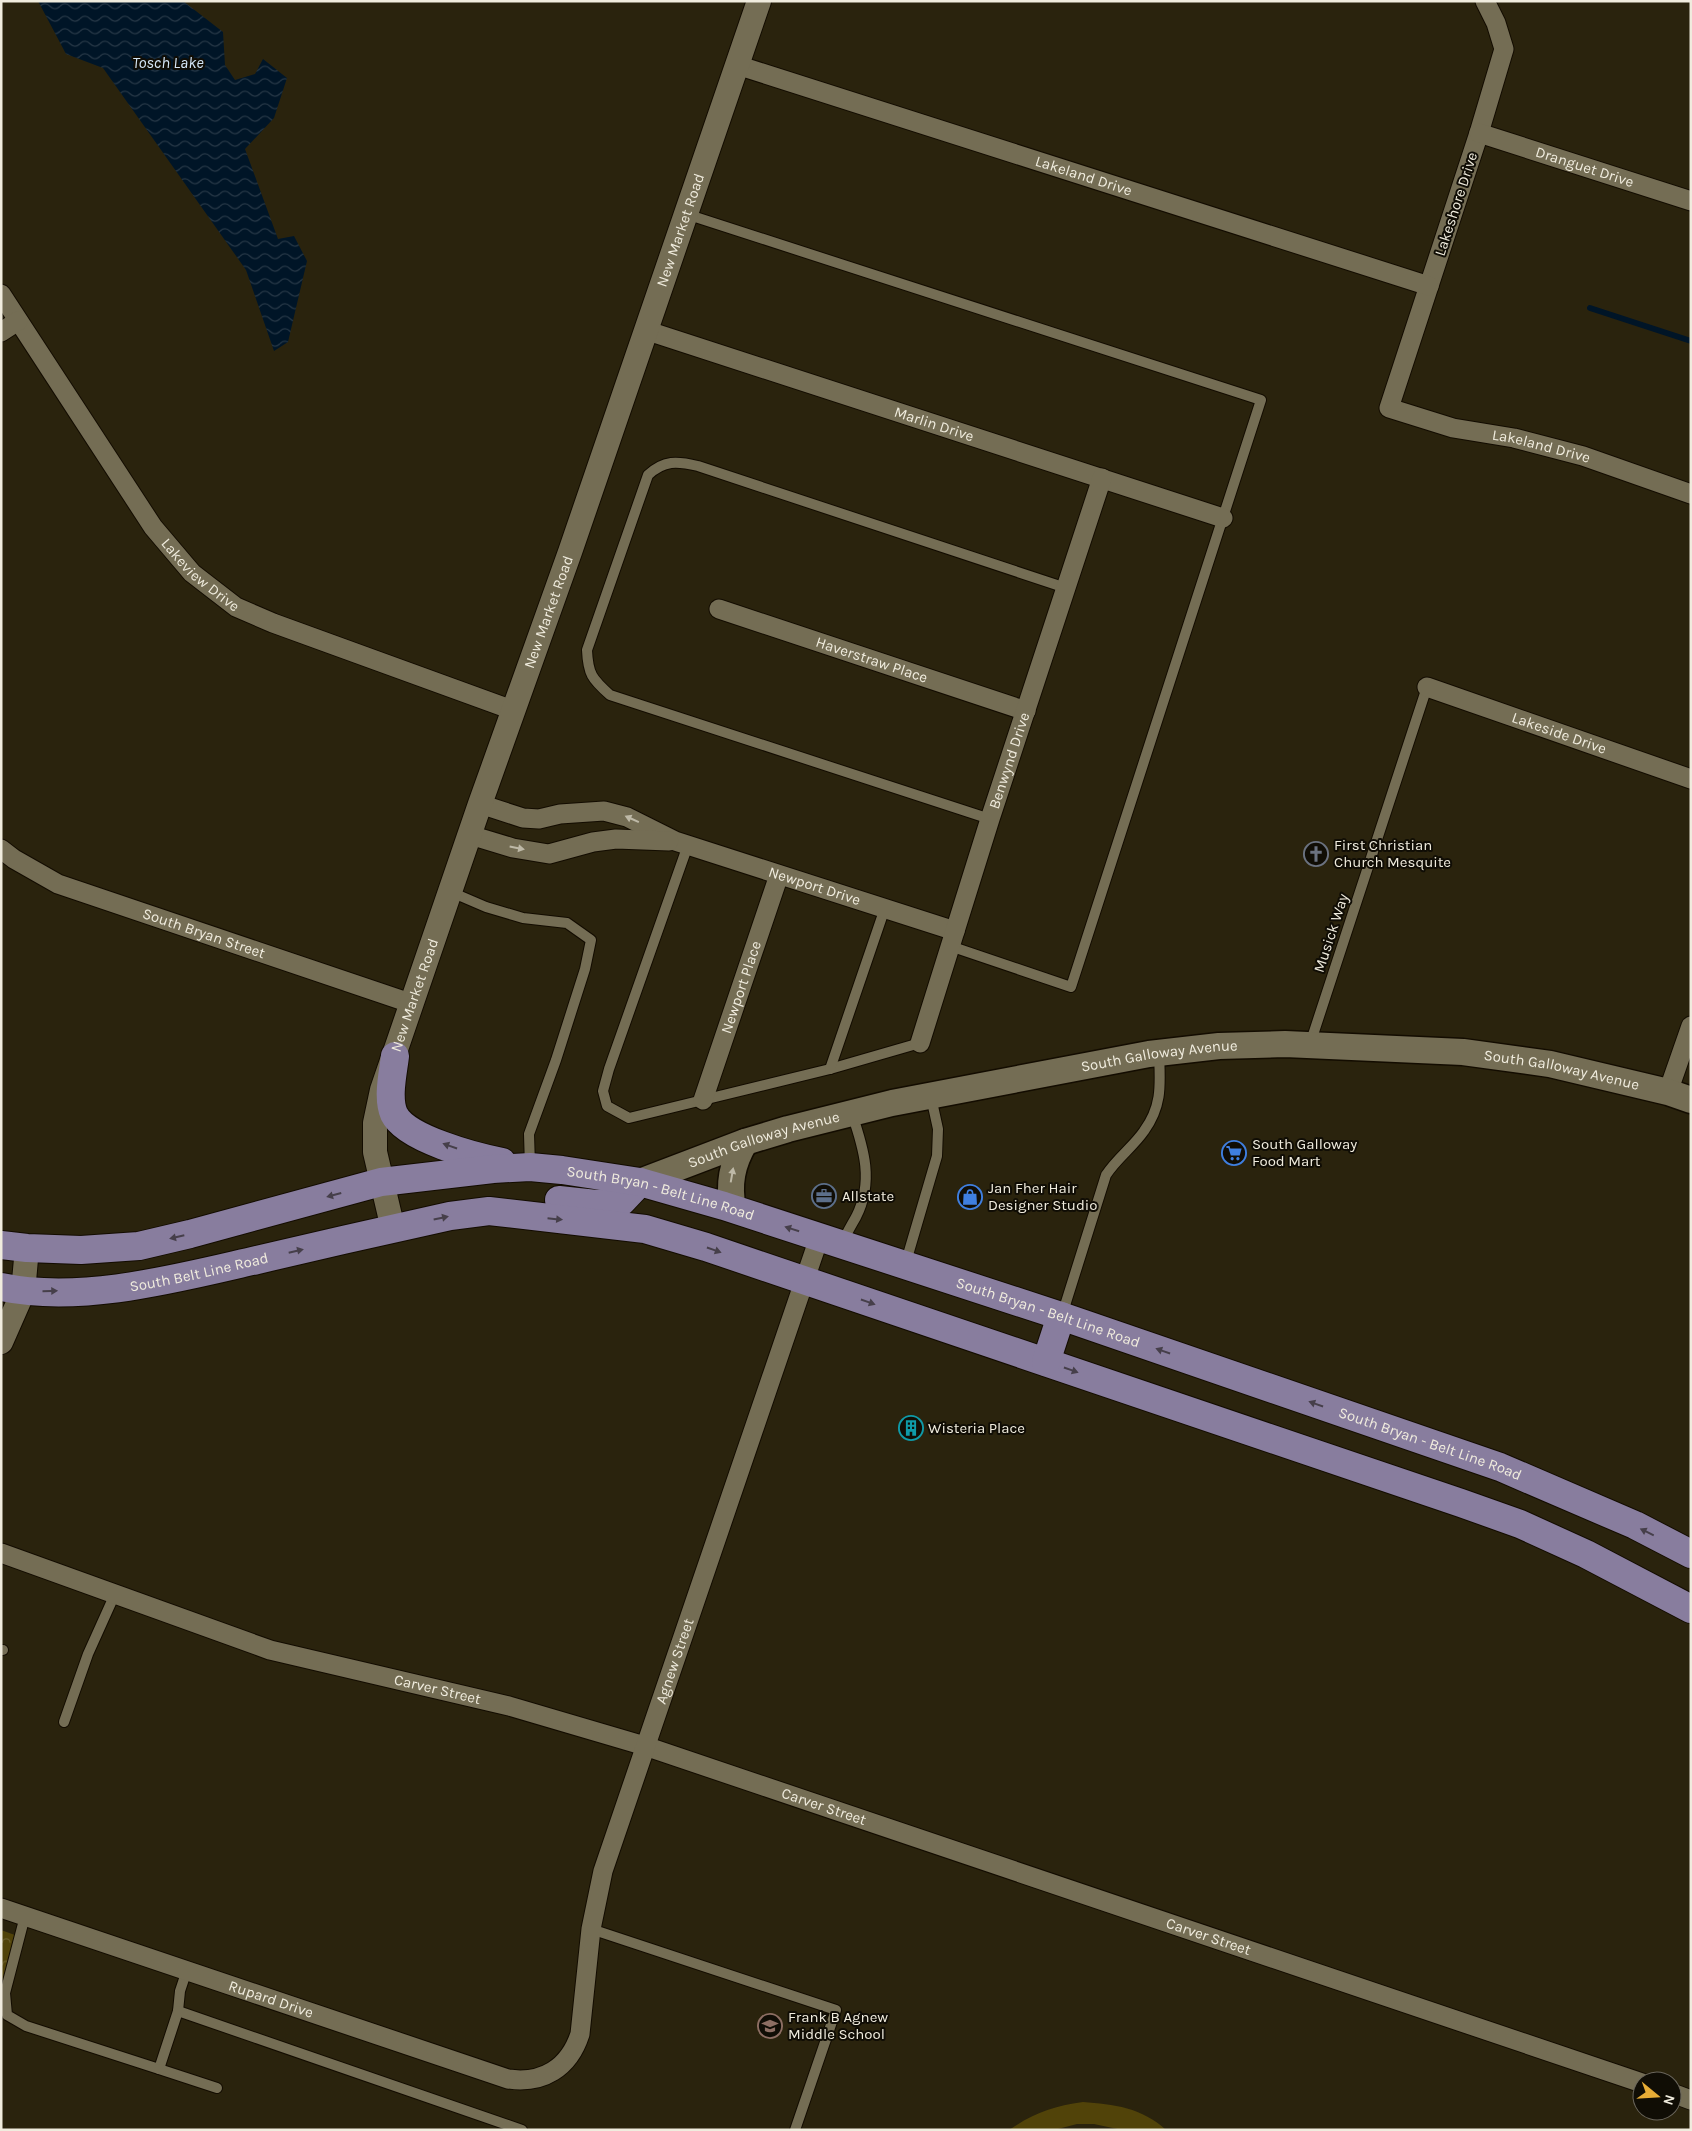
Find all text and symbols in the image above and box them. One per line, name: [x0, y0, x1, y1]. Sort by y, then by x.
water label: Tosch Lake: [132, 53, 204, 72]
street label: Dranguet Drive: [1533, 143, 1636, 191]
street label: Lakeshore Drive: [1431, 150, 1481, 258]
street label: Lakeland Drive: [1033, 152, 1134, 200]
street label: New Market Road: [653, 171, 708, 289]
street label: Marlin Drive: [892, 403, 976, 445]
street label: Lakeland Drive: [1491, 426, 1593, 467]
street label: Lakeview Drive: [157, 534, 243, 615]
street label: New Market Road: [520, 553, 577, 671]
street label: Haverstraw Place: [813, 633, 930, 687]
street label: Lakeside Drive: [1509, 708, 1609, 758]
street label: Benwynd Drive: [985, 710, 1033, 811]
one-way arrow: [625, 815, 639, 823]
place label: First Christian Church Mesquite: [1334, 836, 1451, 871]
church icon: First Christian Church Mesquite: [1303, 841, 1329, 867]
one-way arrow: [509, 845, 525, 853]
street label: Newport Drive: [766, 863, 863, 909]
street label: Musick Way: [1310, 891, 1352, 975]
street label: South Bryan Street: [140, 904, 268, 963]
street label: New Market Road: [387, 936, 442, 1054]
street label: Newport Place: [717, 939, 765, 1036]
street label: South Galloway Avenue: [1079, 1036, 1238, 1076]
street label: South Galloway Avenue: [1483, 1046, 1641, 1094]
street label: South Galloway Avenue: [685, 1107, 841, 1172]
place label: South Galloway Food Mart: [1252, 1135, 1357, 1170]
supermarket icon: South Galloway Food Mart: [1221, 1140, 1247, 1166]
one-way arrow: [442, 1142, 457, 1150]
street label: South Bryan - Belt Line Road: [565, 1162, 757, 1224]
one-way arrow: [729, 1166, 737, 1182]
place label: Jan Fher Hair Designer Studio: [988, 1179, 1098, 1214]
office icon: Allstate: [811, 1183, 837, 1209]
shop icon: Jan Fher Hair Designer Studio: [957, 1184, 983, 1210]
place label: Allstate: [842, 1187, 894, 1205]
one-way arrow: [327, 1191, 342, 1199]
one-way arrow: [433, 1214, 449, 1222]
one-way arrow: [547, 1215, 563, 1223]
one-way arrow: [785, 1225, 800, 1232]
one-way arrow: [170, 1233, 185, 1241]
one-way arrow: [288, 1247, 303, 1255]
one-way arrow: [706, 1247, 721, 1254]
street label: South Belt Line Road: [128, 1249, 270, 1296]
street label: South Bryan - Belt Line Road: [954, 1273, 1142, 1352]
one-way arrow: [42, 1287, 58, 1295]
one-way arrow: [860, 1298, 875, 1306]
one-way arrow: [1155, 1347, 1170, 1355]
one-way arrow: [1064, 1367, 1079, 1375]
one-way arrow: [1309, 1400, 1324, 1407]
street label: South Bryan - Belt Line Road: [1336, 1403, 1524, 1484]
building icon: Wisteria Place: [898, 1415, 924, 1441]
place label: Wisteria Place: [928, 1419, 1025, 1437]
one-way arrow: [1640, 1527, 1655, 1536]
street label: Agnew Street: [652, 1616, 698, 1706]
street label: Carver Street: [392, 1670, 483, 1708]
street label: Carver Street: [779, 1784, 869, 1829]
street label: Carver Street: [1164, 1914, 1254, 1959]
street label: Rupard Drive: [226, 1976, 316, 2022]
place label: Frank B Agnew Middle School: [788, 2008, 888, 2043]
school or university icon: Frank B Agnew Middle School: [757, 2013, 783, 2039]
north arrow: [1632, 2071, 1682, 2121]
text: N: [1659, 2092, 1679, 2107]

